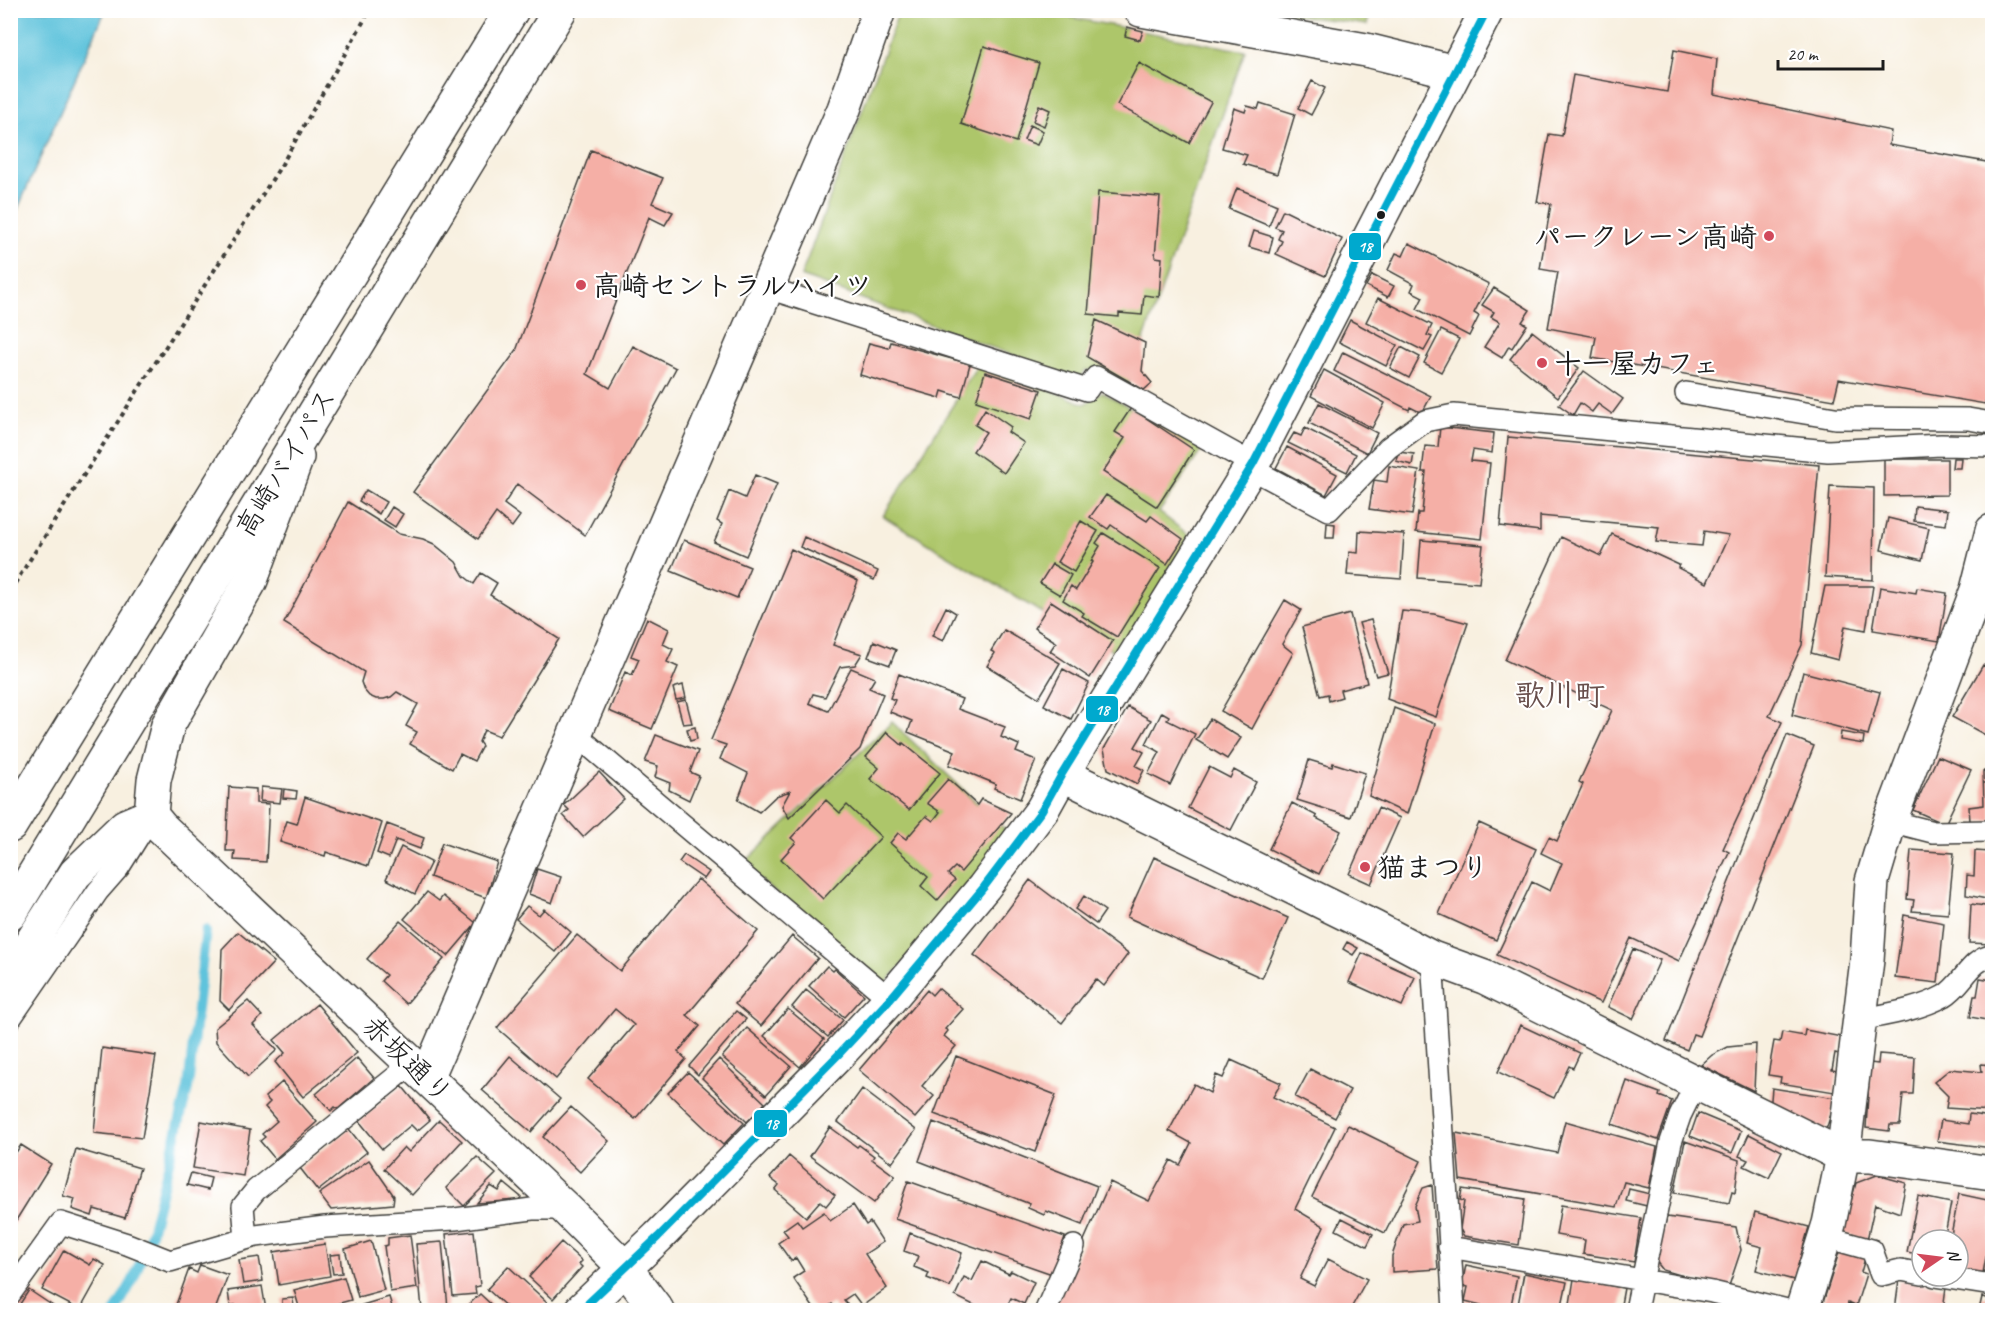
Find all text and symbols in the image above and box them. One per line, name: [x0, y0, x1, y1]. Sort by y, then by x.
scale bar: [1778, 33, 1883, 71]
text: 20 m: [1787, 43, 1820, 65]
unlabelled marker: [1375, 209, 1387, 221]
place label: パークレーン高崎: [1534, 219, 1757, 254]
marker: パークレーン高崎: [1762, 229, 1776, 243]
line badge: 18: [1348, 232, 1382, 261]
text: 18: [1358, 237, 1374, 257]
place label: 高崎セントラルハイツ: [593, 268, 872, 303]
marker: 高崎セントラルハイツ: [574, 278, 588, 292]
place label: 十一屋カフェ: [1554, 346, 1720, 381]
marker: 十一屋カフェ: [1535, 356, 1549, 370]
street label: 高崎バイパス: [227, 381, 344, 543]
district label: 歌川町: [1515, 676, 1605, 714]
line badge: 18: [1085, 695, 1119, 723]
text: 18: [1095, 700, 1111, 720]
place label: 猫まつり: [1377, 850, 1489, 885]
marker: 猫まつり: [1358, 860, 1372, 874]
street label: 赤坂通り: [355, 1008, 460, 1111]
line badge: 18: [753, 1109, 788, 1138]
text: 18: [764, 1114, 780, 1134]
north arrow: [1910, 1228, 1970, 1288]
text: N: [1943, 1247, 1965, 1265]

